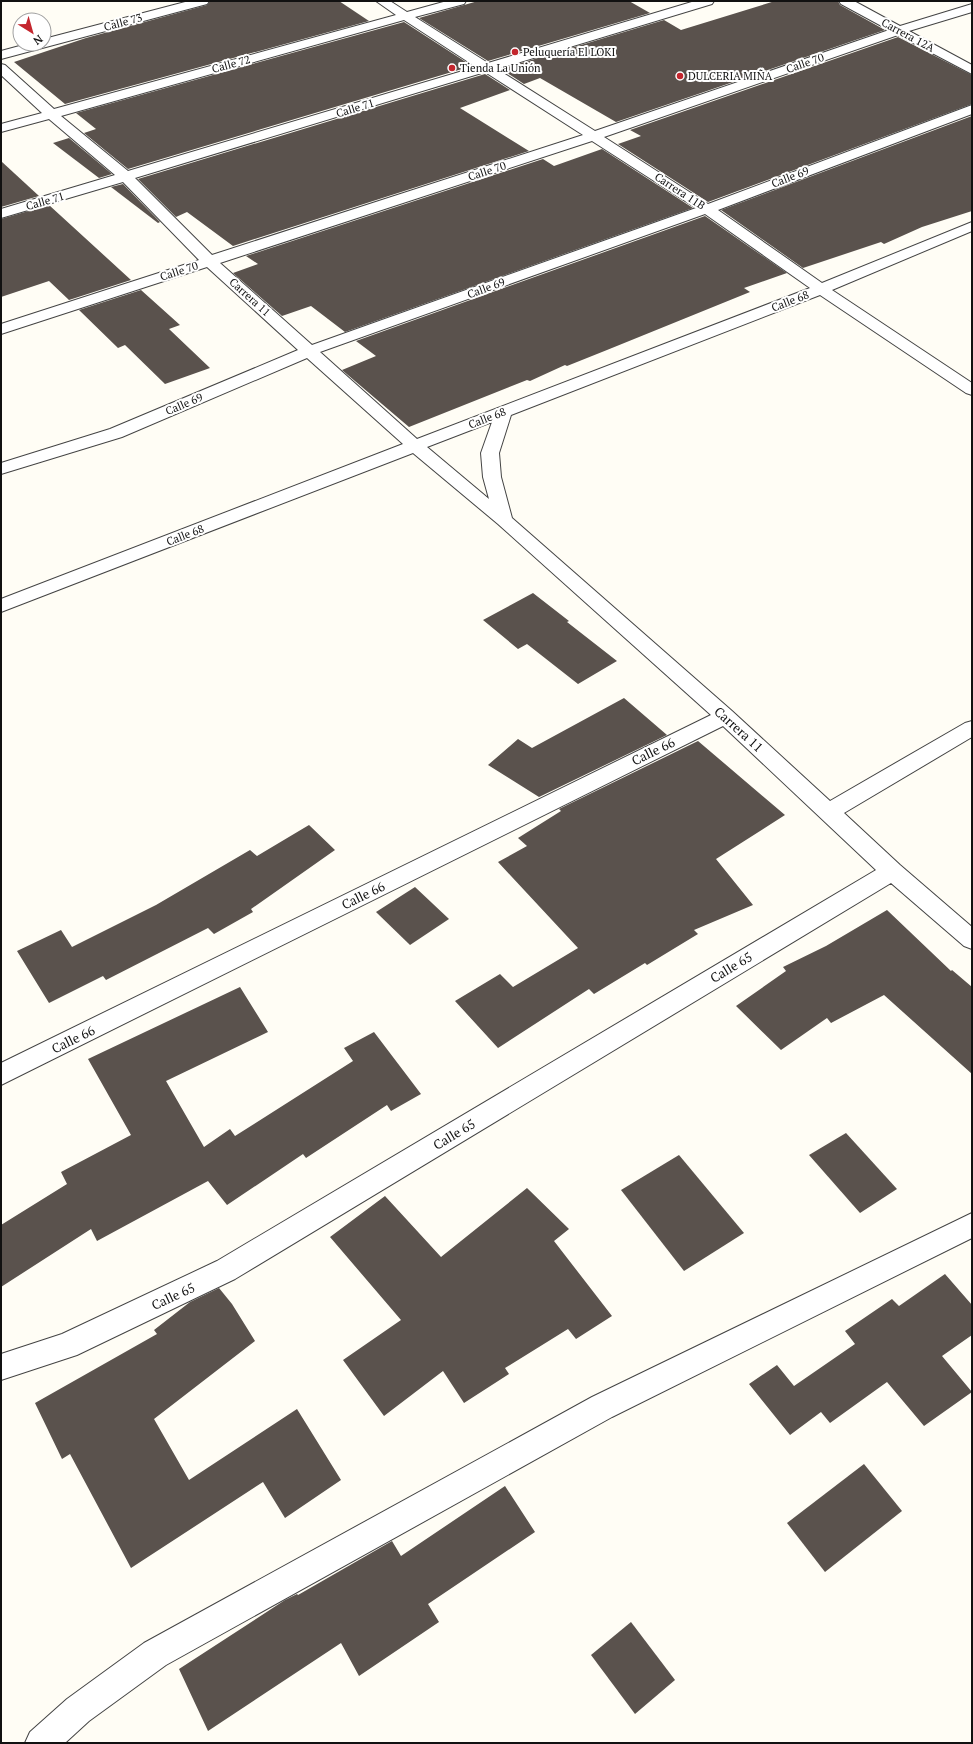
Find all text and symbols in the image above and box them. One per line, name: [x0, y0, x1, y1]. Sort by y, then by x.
street label: Calle 73: [102, 10, 144, 34]
north arrow: [12, 12, 52, 52]
street label: Carrera 12A: [879, 15, 937, 55]
text: N: [30, 32, 46, 48]
place label: Peluquería El LOKI: [523, 45, 615, 59]
marker: Peluquería El LOKI: [510, 47, 520, 57]
street label: Calle 70: [784, 50, 826, 76]
street label: Calle 72: [210, 52, 252, 76]
place label: Tienda La Unión: [460, 61, 541, 75]
marker: Tienda La Unión: [447, 63, 457, 73]
place label: DULCERIA MIÑA: [688, 69, 773, 83]
marker: DULCERIA MIÑA: [675, 71, 685, 81]
street label: Calle 71: [334, 96, 376, 120]
street label: Calle 70: [466, 158, 508, 184]
street label: Calle 69: [769, 163, 811, 191]
street label: Carrera 11B: [652, 169, 708, 213]
street label: Calle 71: [24, 189, 66, 213]
street label: Calle 70: [158, 258, 200, 284]
street label: Carrera 11: [226, 275, 274, 319]
street label: Calle 69: [465, 275, 507, 301]
street label: Calle 68: [769, 287, 811, 315]
street label: Calle 69: [163, 390, 205, 418]
street label: Calle 68: [466, 404, 508, 432]
street label: Calle 68: [164, 521, 206, 549]
street label: Carrera 11: [711, 702, 767, 756]
street label: Calle 66: [628, 733, 678, 769]
street label: Calle 66: [338, 877, 388, 913]
street label: Calle 65: [707, 947, 755, 987]
street label: Calle 66: [48, 1021, 98, 1057]
street label: Calle 65: [430, 1114, 478, 1154]
street label: Calle 65: [148, 1278, 198, 1314]

